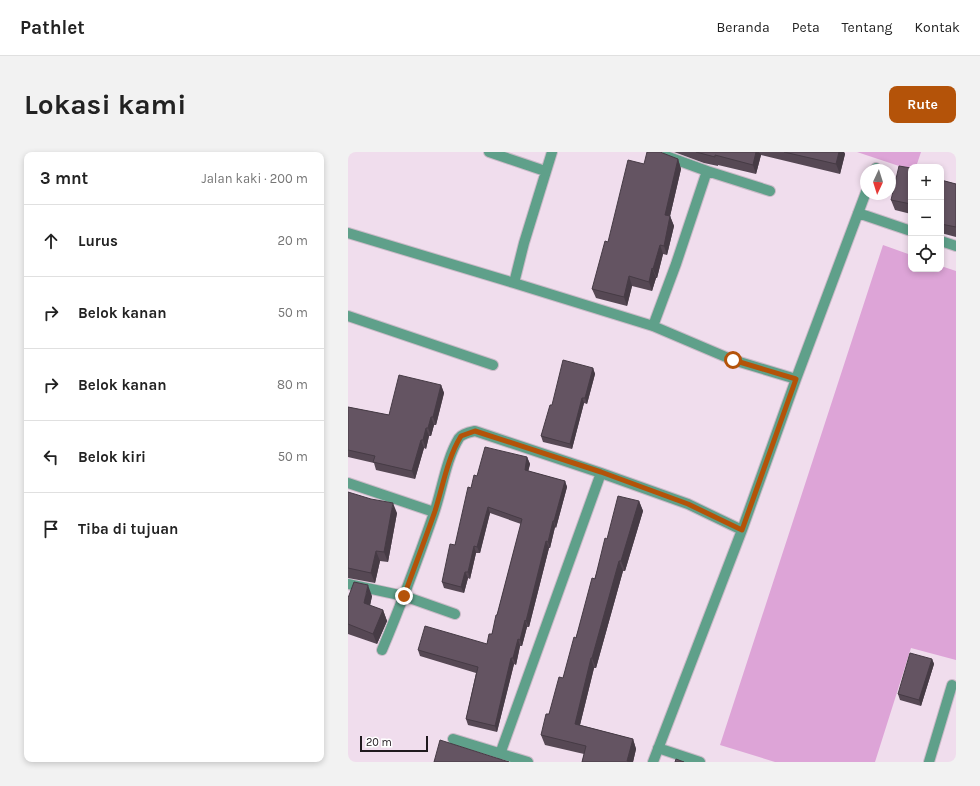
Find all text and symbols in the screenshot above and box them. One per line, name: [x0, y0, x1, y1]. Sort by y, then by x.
text: Pathlet: [20, 17, 85, 39]
text: Beranda: [717, 19, 770, 36]
text: Peta: [792, 19, 820, 36]
text: Tentang: [842, 19, 893, 36]
text: Kontak: [915, 19, 960, 36]
button: Rute: [889, 86, 956, 123]
text: Lokasi kami: [24, 88, 186, 121]
north arrow: [860, 164, 896, 200]
map controls: [908, 164, 944, 272]
button: +: [908, 164, 944, 200]
text: 3 mnt: [40, 168, 88, 188]
text: Jalan kaki · 200 m: [201, 171, 308, 186]
button: −: [908, 200, 944, 236]
icon: ahead: [40, 230, 62, 252]
text: Lurus: [78, 232, 118, 250]
text: 20 m: [278, 233, 308, 248]
button: locate: [908, 236, 944, 272]
icon: right: [40, 302, 62, 324]
text: Belok kanan: [78, 304, 167, 322]
text: 50 m: [278, 305, 308, 320]
route start: [724, 351, 742, 369]
icon: right: [40, 374, 62, 396]
text: Belok kanan: [78, 376, 167, 394]
text: 80 m: [277, 377, 308, 392]
icon: left: [40, 446, 62, 468]
text: Belok kiri: [78, 448, 146, 466]
text: 50 m: [278, 449, 308, 464]
icon: arrive: [40, 518, 62, 540]
text: Tiba di tujuan: [78, 520, 178, 538]
route end: [395, 587, 413, 605]
scale bar: [360, 734, 428, 753]
text: 20 m: [366, 736, 392, 749]

